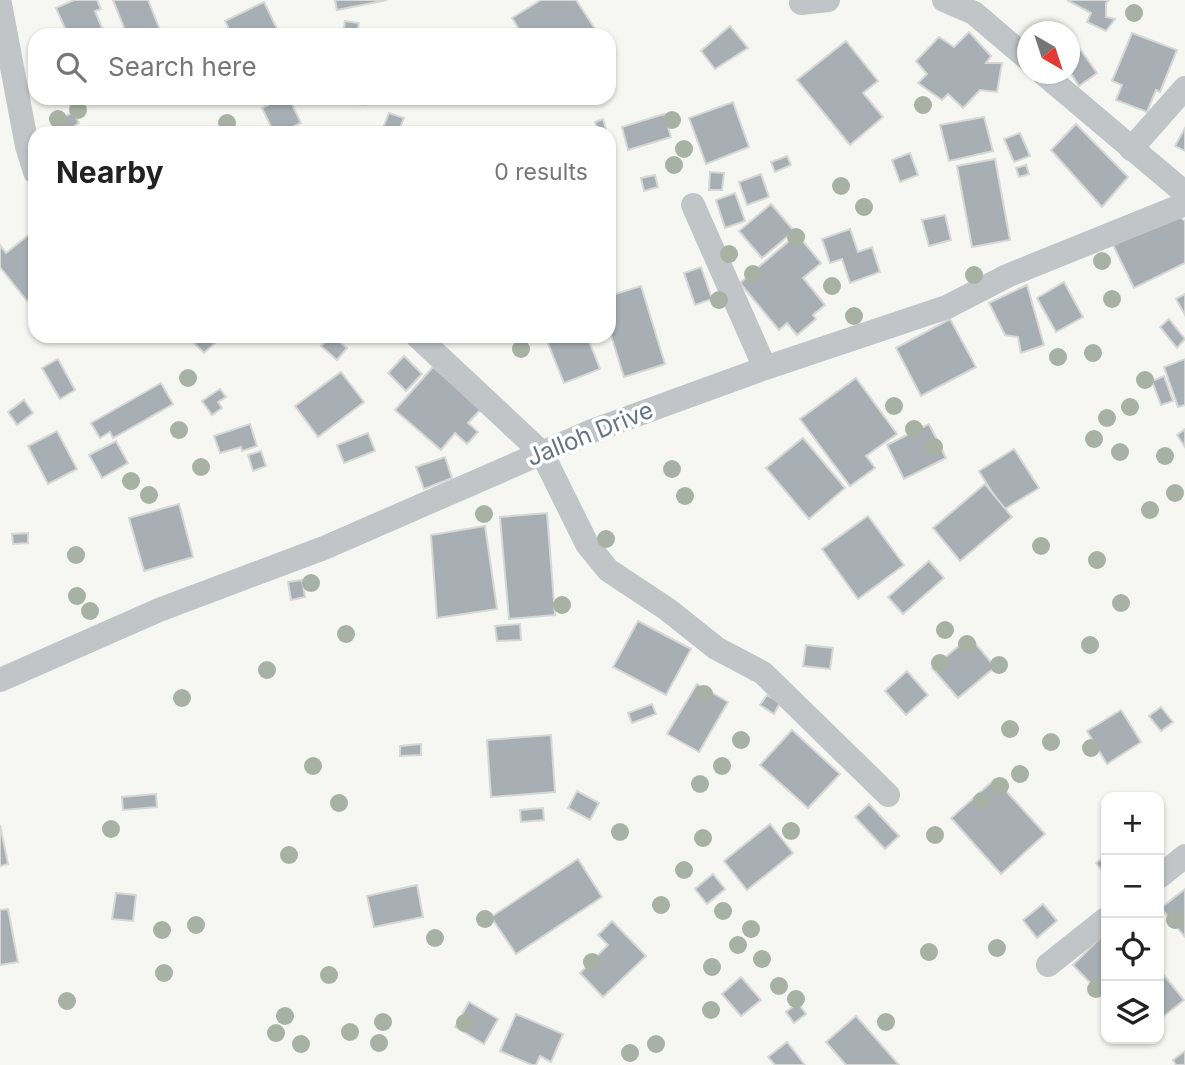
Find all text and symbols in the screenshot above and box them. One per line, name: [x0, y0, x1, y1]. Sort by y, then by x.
north arrow: [1017, 21, 1080, 84]
search box: [28, 28, 616, 105]
icon: search: [52, 48, 90, 86]
text: Search here: [108, 51, 257, 82]
text: Nearby: [56, 154, 164, 190]
text: 0 results: [494, 158, 588, 186]
street label: Jalloh Drive: [522, 395, 657, 472]
map controls: [1101, 792, 1164, 1044]
button: +: [1101, 792, 1164, 855]
button: −: [1101, 855, 1164, 918]
button: locate: [1101, 918, 1164, 981]
button: layers: [1101, 981, 1164, 1044]

